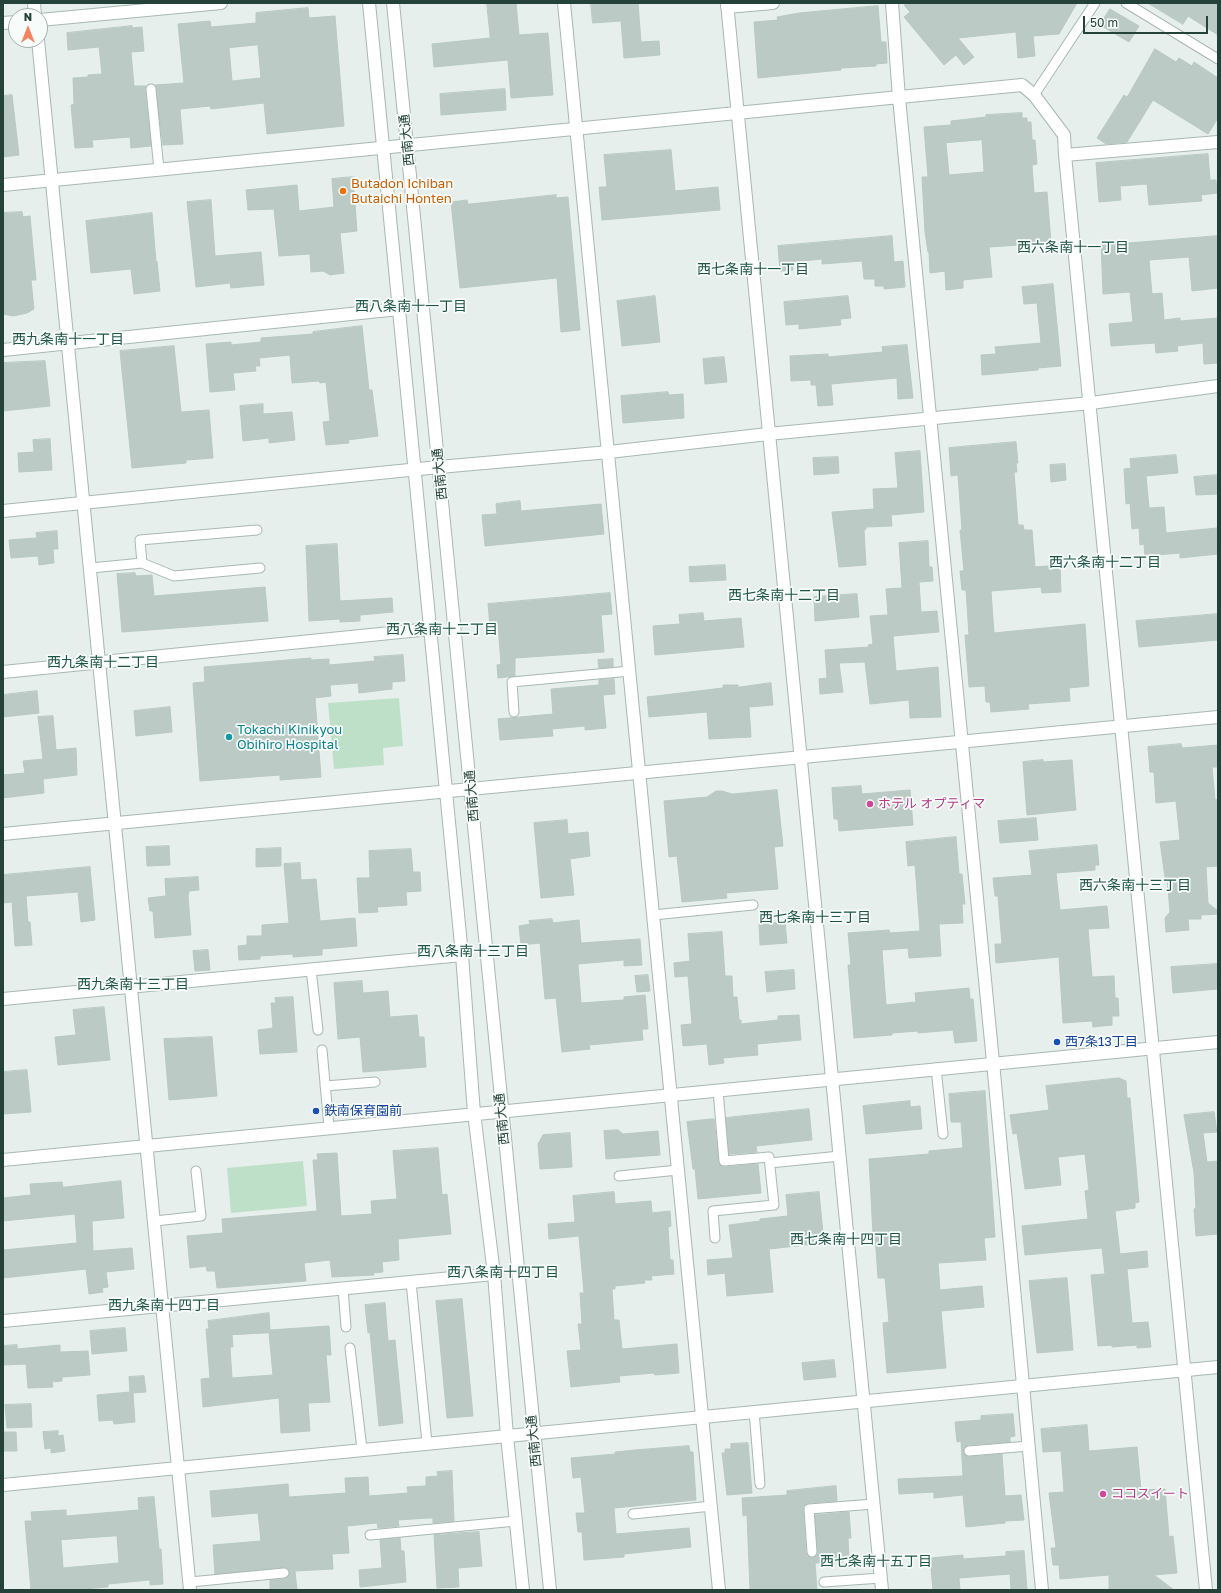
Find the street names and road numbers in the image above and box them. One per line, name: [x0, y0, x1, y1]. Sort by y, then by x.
street label: 西南大通: [397, 113, 417, 167]
street label: 西南大通: [430, 447, 450, 501]
street label: 西南大通: [462, 769, 482, 823]
street label: 西南大通: [492, 1092, 512, 1146]
street label: 西南大通: [524, 1414, 544, 1468]

